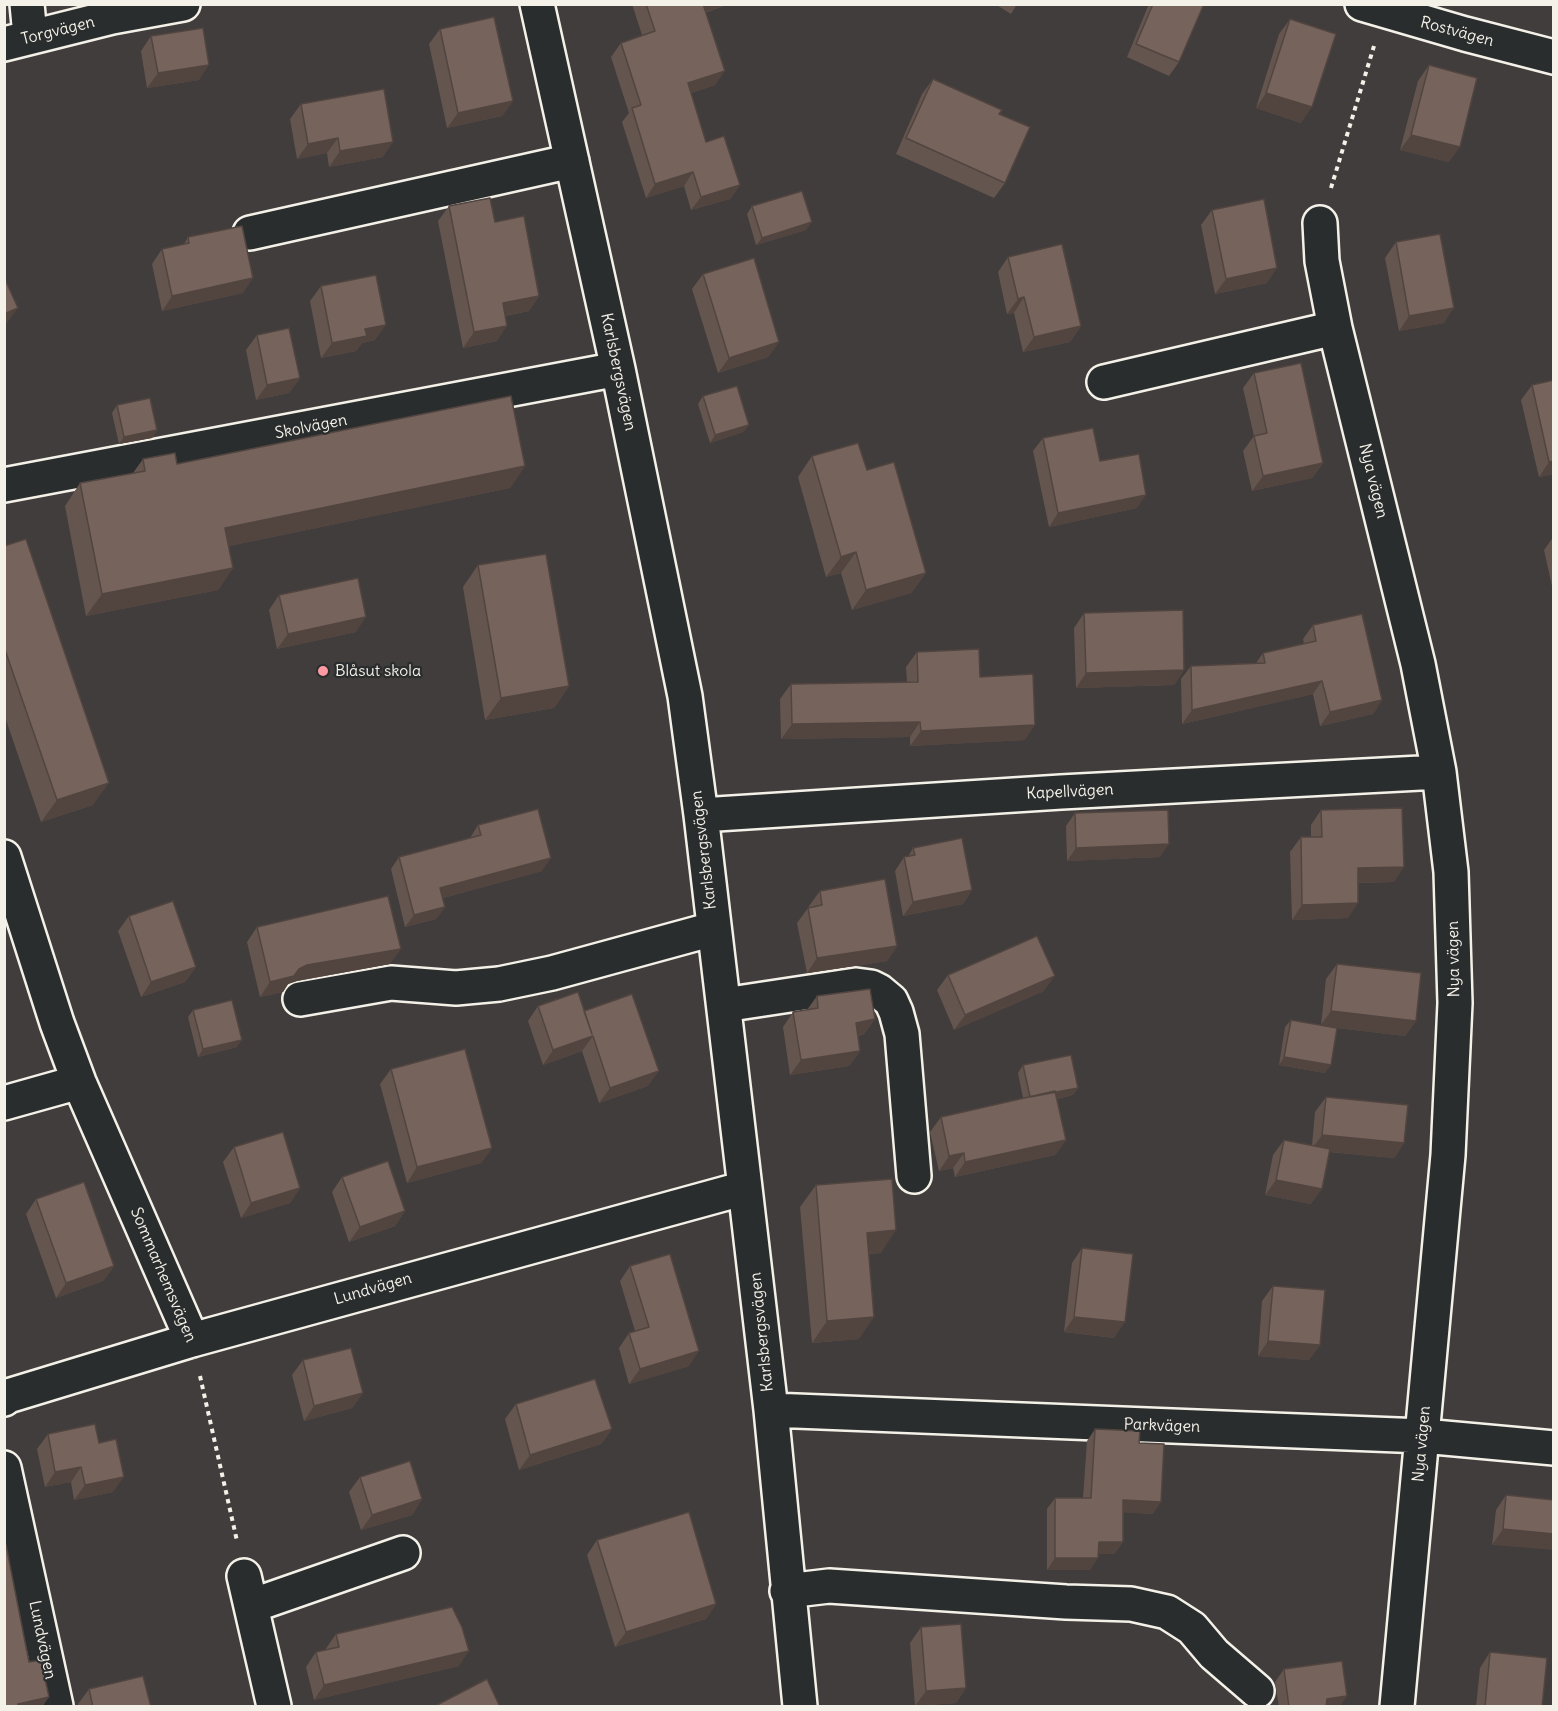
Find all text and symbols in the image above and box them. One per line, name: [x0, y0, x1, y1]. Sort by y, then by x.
street label: Torgvägen: [19, 13, 97, 49]
street label: Rostvägen: [1418, 13, 1496, 51]
street label: Karlsbergsvägen: [596, 311, 640, 433]
street label: Skolvägen: [273, 411, 349, 443]
street label: Nya vägen: [1354, 442, 1392, 520]
place label: Blåsut skola: [335, 661, 421, 681]
marker: Blåsut skola: [316, 664, 330, 678]
street label: Kapellvägen: [1026, 780, 1114, 804]
street label: Karlsbergsvägen: [687, 789, 721, 911]
street label: Nya vägen: [1444, 921, 1464, 997]
street label: Sommarhemsvägen: [126, 1205, 200, 1345]
street label: Lundvägen: [332, 1269, 414, 1309]
street label: Karlsbergsvägen: [746, 1271, 778, 1393]
street label: Nya vägen: [1409, 1405, 1435, 1483]
street label: Parkvägen: [1123, 1415, 1201, 1437]
street label: Lundvägen: [24, 1599, 60, 1681]

